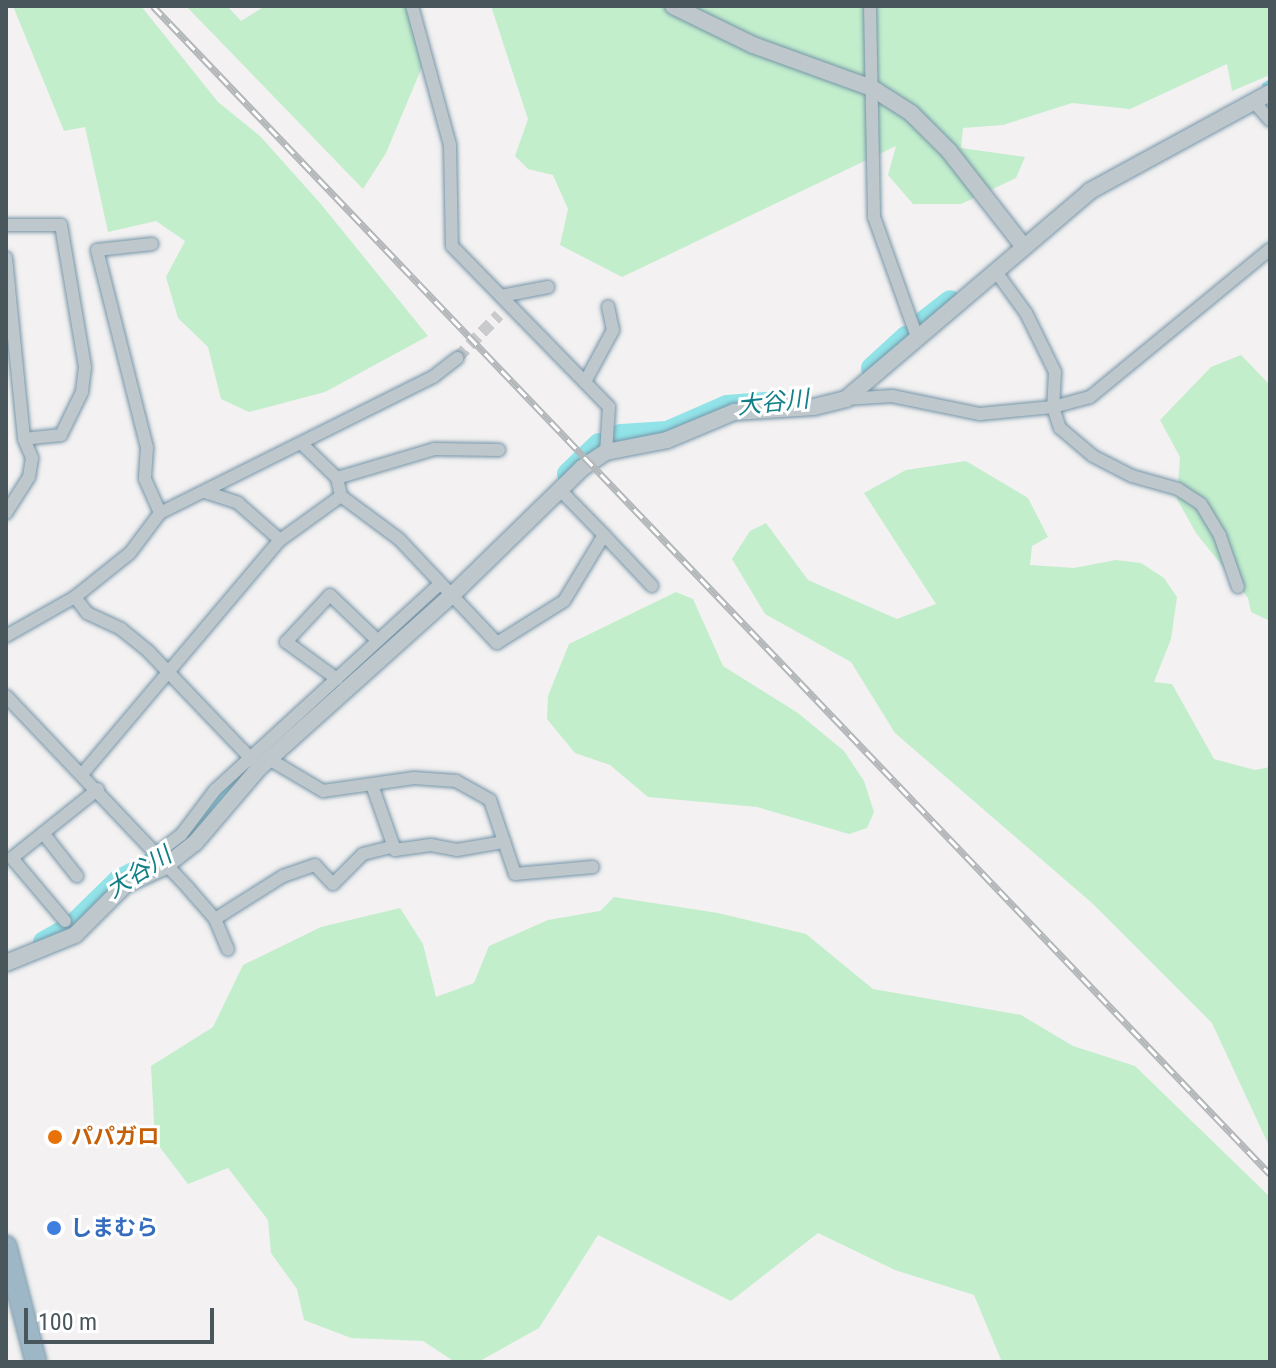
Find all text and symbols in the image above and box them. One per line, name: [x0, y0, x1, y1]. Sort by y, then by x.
water label: 大谷川: [736, 385, 810, 421]
water label: 大谷川: [101, 841, 177, 905]
place label: パパガロ: [71, 1124, 159, 1150]
marker: パパガロ: [46, 1128, 64, 1146]
place label: しまむら: [70, 1215, 158, 1241]
marker: しまむら: [45, 1219, 63, 1237]
scale bar: [28, 1292, 218, 1342]
text: 100 m: [38, 1308, 97, 1336]

